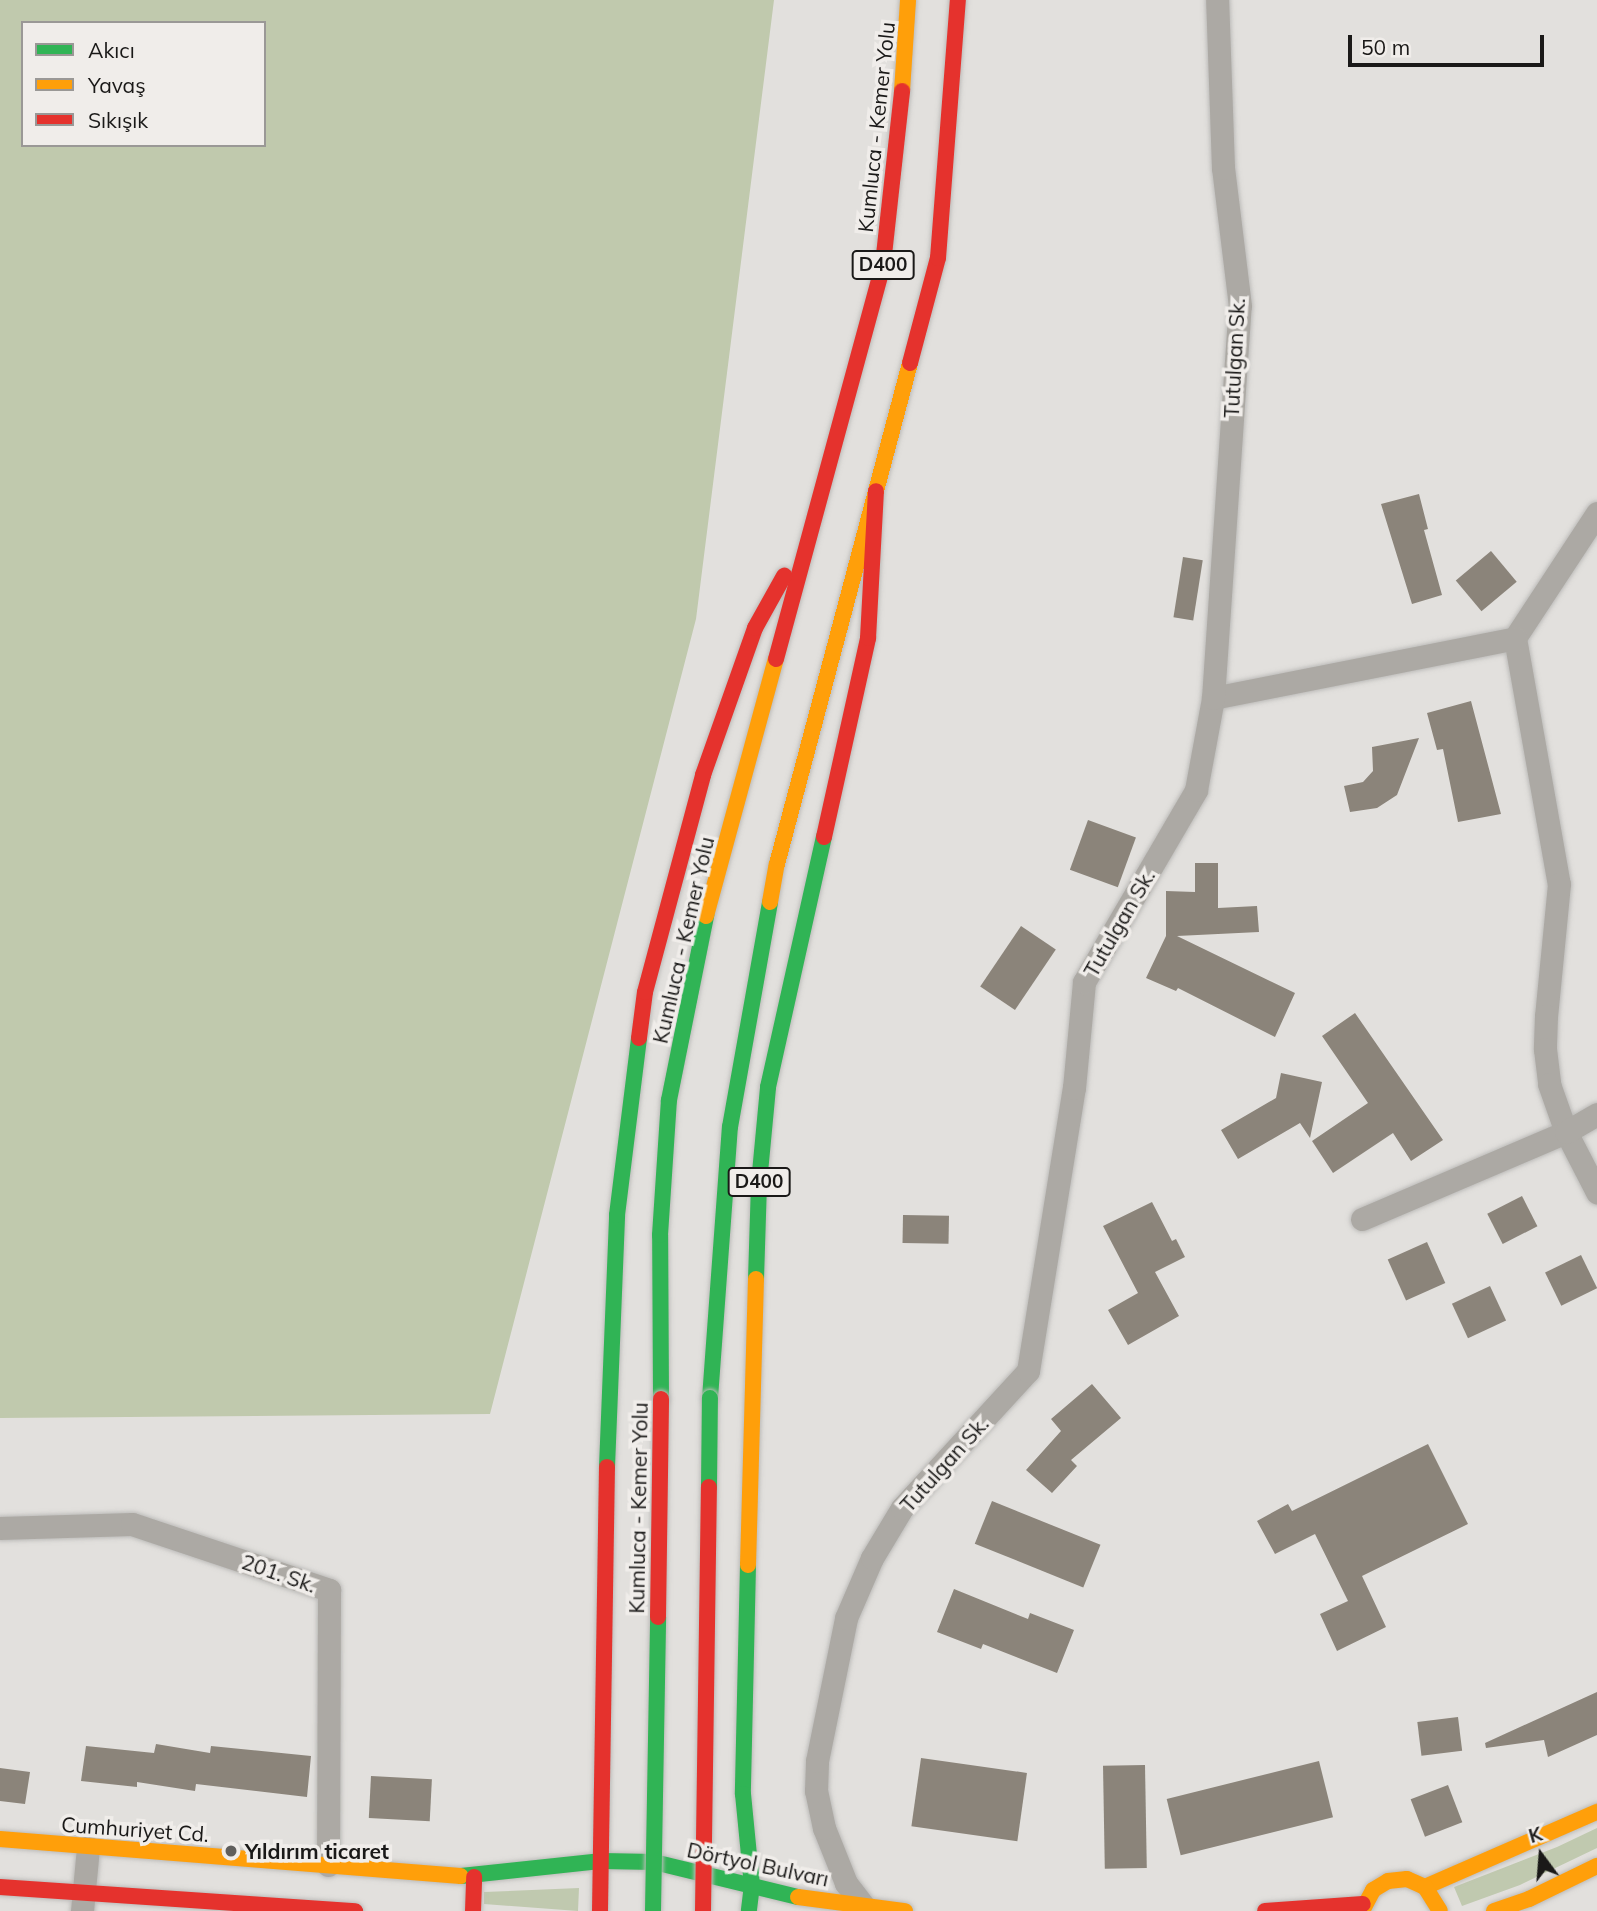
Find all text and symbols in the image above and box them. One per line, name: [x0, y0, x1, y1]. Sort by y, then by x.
legend: [21, 21, 266, 147]
street label: Kumluca - Kemer Yolu: [852, 21, 900, 233]
scale bar: [1352, 21, 1548, 65]
text: 50 m: [1361, 34, 1410, 60]
text: Akıcı: [88, 37, 135, 63]
text: Yavaş: [88, 72, 146, 98]
text: Sıkışık: [88, 107, 148, 133]
road number: D400: [852, 249, 914, 280]
street label: Tutulgan Sk.: [1218, 298, 1250, 418]
street label: Kumluca - Kemer Yolu: [647, 834, 719, 1046]
street label: Tutulgan Sk.: [1078, 865, 1160, 981]
road number: D400: [728, 1166, 790, 1198]
street label: Kumluca - Kemer Yolu: [624, 1402, 652, 1614]
street label: Tutulgan Sk.: [895, 1411, 993, 1517]
street label: 201. Sk.: [238, 1549, 320, 1597]
street label: Cumhuriyet Cd.: [60, 1811, 210, 1847]
north arrow: [1506, 1820, 1576, 1890]
text: K: [1526, 1822, 1545, 1848]
street label: Dörtyol Bulvarı: [685, 1837, 831, 1891]
place label: Yıldırım ticaret: [245, 1838, 389, 1864]
marker: Yıldırım ticaret: [223, 1843, 239, 1859]

